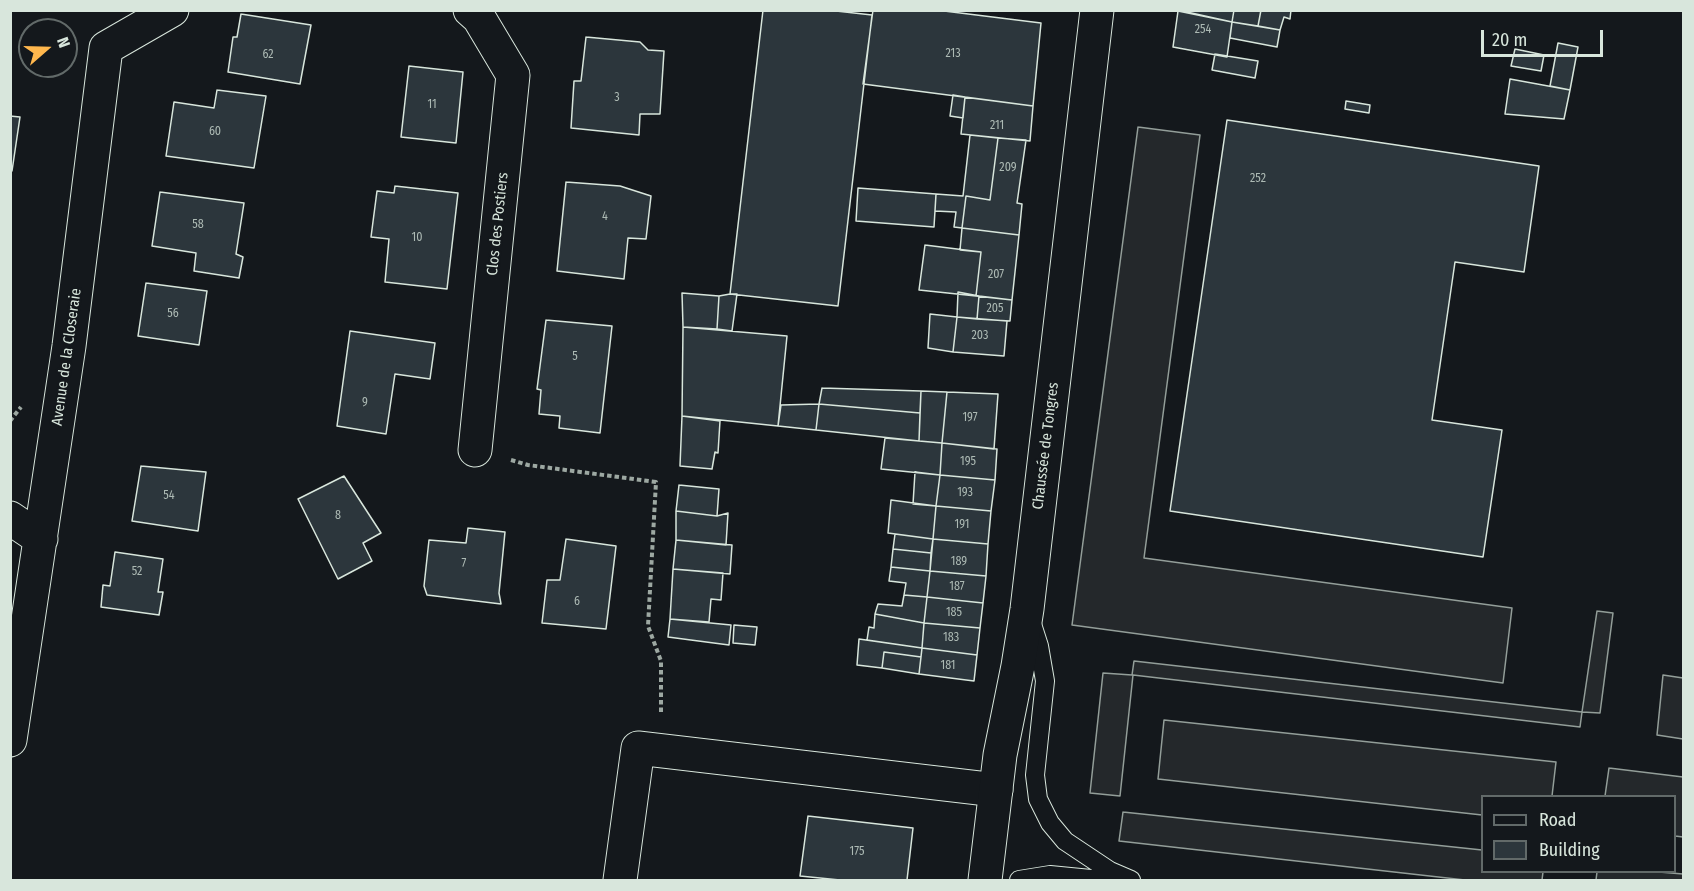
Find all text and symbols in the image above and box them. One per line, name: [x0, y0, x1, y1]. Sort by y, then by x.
north arrow: [18, 18, 78, 78]
scale bar: [1484, 18, 1606, 56]
house number: 254: [1195, 23, 1211, 37]
text: 20 m: [1492, 29, 1527, 51]
text: N: [53, 35, 74, 50]
house number: 213: [945, 47, 961, 61]
house number: 62: [262, 48, 274, 62]
house number: 3: [614, 91, 620, 105]
house number: 11: [427, 98, 437, 112]
house number: 211: [990, 119, 1004, 133]
house number: 60: [209, 125, 221, 139]
house number: 209: [999, 161, 1017, 175]
street label: Clos des Postiers: [484, 171, 512, 277]
house number: 252: [1250, 172, 1266, 186]
house number: 4: [602, 210, 608, 224]
house number: 58: [192, 218, 204, 232]
house number: 10: [412, 231, 422, 245]
house number: 207: [988, 268, 1004, 282]
street label: Avenue de la Closeraie: [48, 287, 86, 427]
house number: 205: [986, 302, 1004, 316]
house number: 56: [167, 307, 179, 321]
house number: 203: [972, 329, 988, 343]
house number: 5: [572, 350, 578, 364]
street label: Chaussée de Tongres: [1029, 381, 1063, 511]
house number: 9: [362, 396, 368, 410]
house number: 197: [962, 411, 978, 425]
house number: 195: [960, 455, 976, 469]
house number: 193: [957, 486, 973, 500]
house number: 54: [163, 489, 175, 503]
house number: 8: [335, 509, 341, 523]
house number: 191: [955, 518, 969, 532]
house number: 189: [951, 555, 967, 569]
house number: 7: [462, 557, 466, 571]
house number: 52: [132, 565, 142, 579]
house number: 187: [949, 580, 965, 594]
house number: 6: [574, 595, 580, 609]
house number: 185: [946, 606, 962, 620]
house number: 183: [943, 631, 959, 645]
house number: 181: [940, 659, 956, 673]
legend: [1481, 795, 1676, 873]
text: Road: [1539, 809, 1576, 831]
text: Building: [1539, 839, 1600, 861]
house number: 175: [850, 845, 864, 859]

